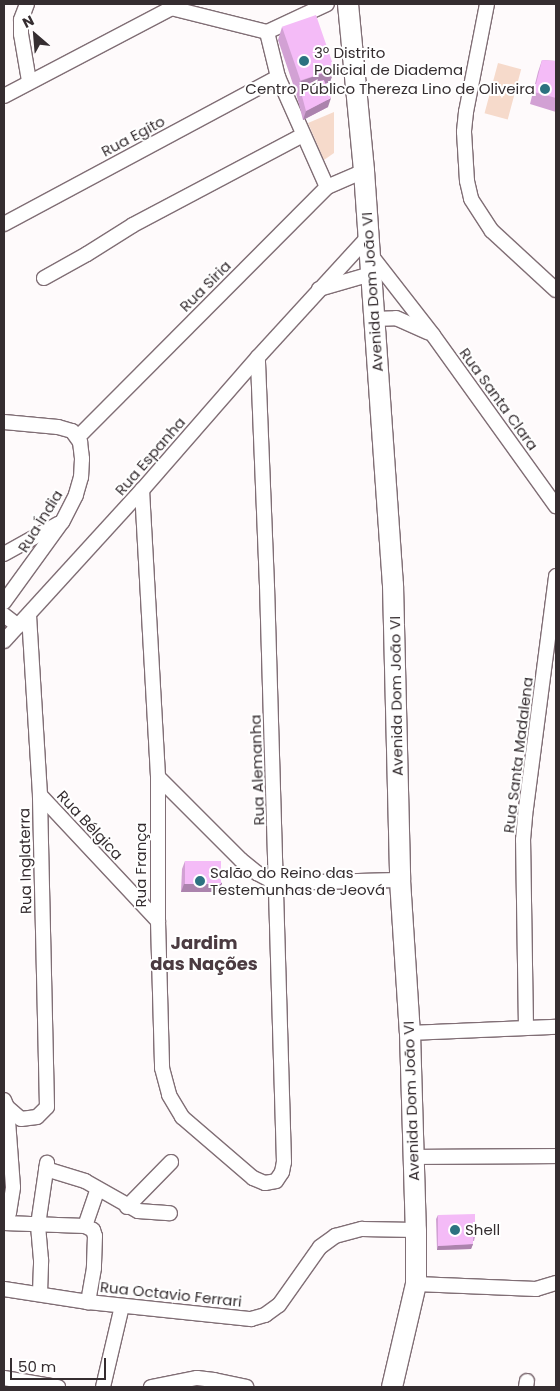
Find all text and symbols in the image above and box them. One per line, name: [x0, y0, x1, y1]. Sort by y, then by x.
north arrow: [10, 10, 60, 60]
text: N: [19, 10, 37, 33]
place label: 3º Distrito Policial de Diadema: [314, 43, 463, 78]
marker: 3º Distrito Policial de Diadema: [298, 55, 310, 67]
place label: Centro Público Thereza Lino de Oliveira: [245, 80, 535, 98]
marker: Centro Público Thereza Lino de Oliveira: [539, 83, 551, 95]
street label: Rua Egito: [98, 112, 168, 160]
street label: Avenida Dom João VI: [357, 211, 387, 373]
street label: Rua Siria: [176, 257, 234, 315]
street label: Rua Santa Clara: [456, 344, 542, 454]
street label: Rua Espanha: [111, 413, 189, 499]
street label: Rua Índia: [14, 486, 66, 556]
street label: Avenida Dom João VI: [386, 616, 406, 776]
street label: Rua Santa Madalena: [499, 676, 537, 834]
street label: Rua Alemanha: [246, 714, 268, 826]
street label: Rua Bélgica: [53, 787, 127, 863]
street label: Rua Inglaterra: [15, 808, 35, 914]
street label: Rua França: [132, 822, 150, 908]
place label: Salão do Reino das Testemunhas de Jeová: [210, 863, 385, 898]
marker: Salão do Reino das Testemunhas de Jeová: [194, 875, 206, 887]
district label: Jardim das Nações: [150, 933, 258, 976]
street label: Avenida Dom João VI: [399, 1021, 423, 1181]
place label: Shell: [465, 1221, 500, 1239]
marker: Shell: [449, 1224, 461, 1236]
street label: Rua Octavio Ferrari: [99, 1278, 243, 1310]
scale bar: [12, 1348, 109, 1380]
text: 50 m: [18, 1356, 56, 1377]

